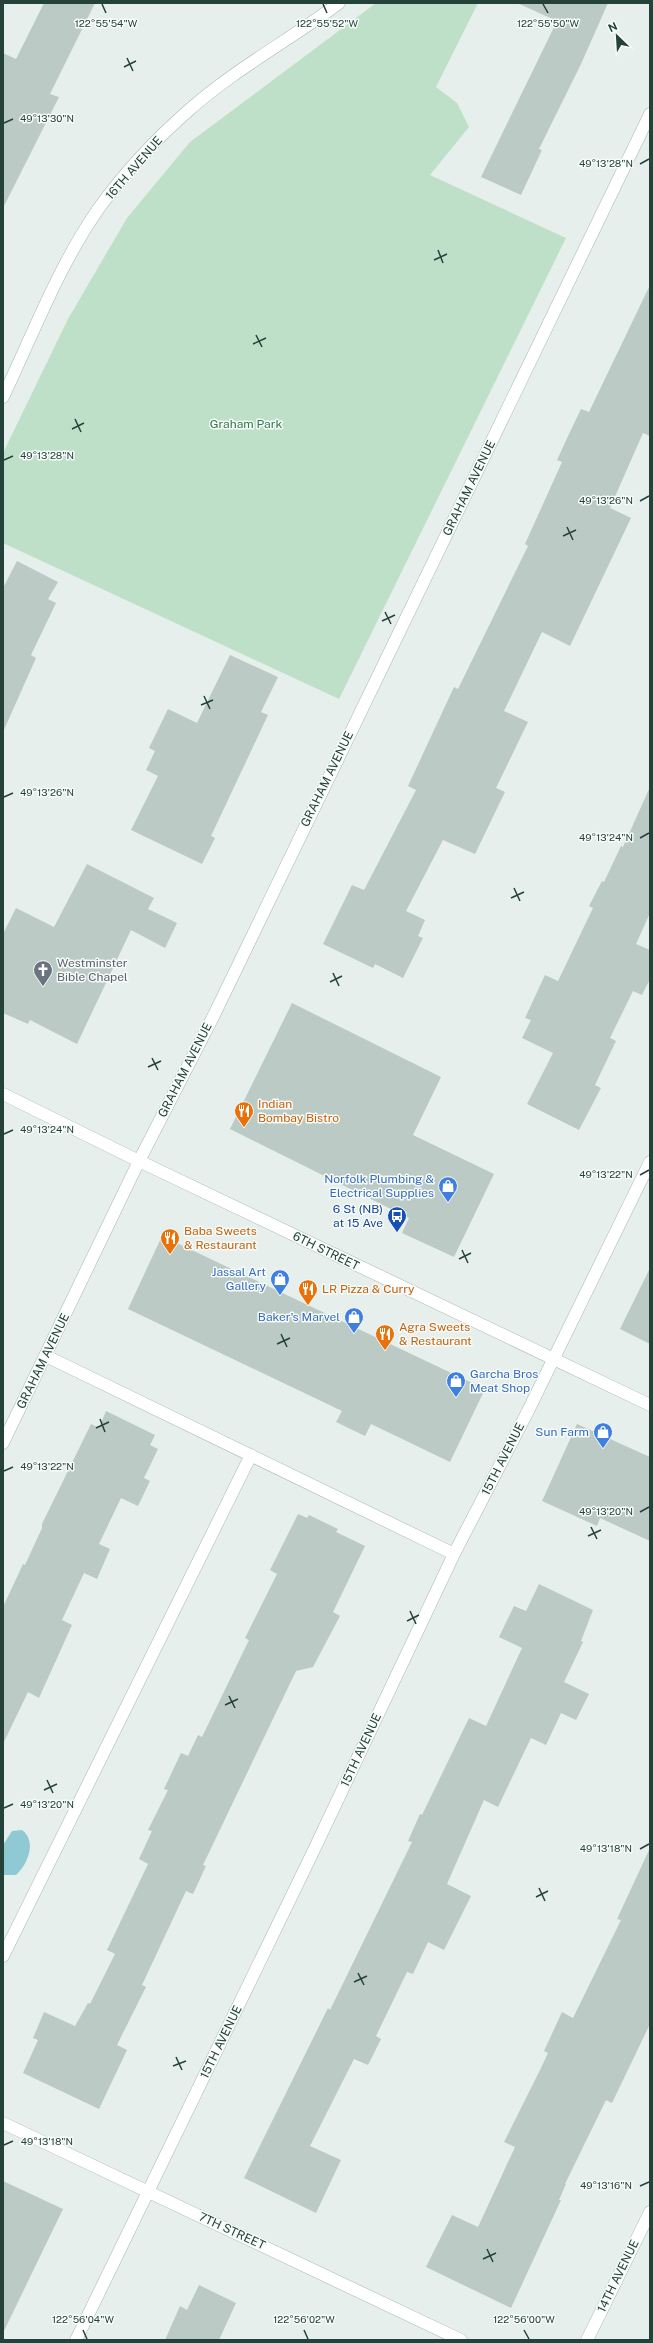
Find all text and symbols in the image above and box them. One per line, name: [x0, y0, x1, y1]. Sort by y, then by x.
north arrow: [597, 16, 637, 56]
text: 122°55'54"W: [75, 17, 138, 29]
text: 122°55'52"W: [296, 17, 358, 29]
text: 122°55'50"W: [517, 17, 580, 29]
text: N: [606, 20, 619, 34]
text: 49°13'30"N: [20, 112, 74, 124]
street label: 16TH AVENUE: [103, 134, 165, 202]
text: 49°13'28"N: [579, 157, 633, 169]
park label: Graham Park: [210, 417, 282, 431]
street label: GRAHAM AVENUE: [440, 438, 498, 538]
text: 49°13'28"N: [20, 449, 74, 461]
text: 49°13'26"N: [579, 494, 633, 506]
street label: GRAHAM AVENUE: [298, 729, 356, 829]
text: 49°13'26"N: [20, 786, 74, 798]
text: 49°13'24"N: [579, 831, 633, 843]
place label: Westminster Bible Chapel: [57, 956, 128, 984]
church icon: Westminster Bible Chapel: [32, 959, 54, 987]
street label: GRAHAM AVENUE: [155, 1020, 215, 1120]
place label: Indian Bombay Bistro: [258, 1097, 339, 1125]
restaurant icon: Indian Bombay Bistro: [233, 1100, 255, 1128]
text: 49°13'24"N: [20, 1123, 74, 1135]
text: 49°13'22"N: [579, 1168, 633, 1180]
place label: Norfolk Plumbing & Electrical Supplies: [324, 1172, 434, 1200]
shop icon: Norfolk Plumbing & Electrical Supplies: [437, 1175, 459, 1203]
place label: 6 St (NB) at 15 Ave: [333, 1202, 383, 1230]
bus stop icon: 6 St (NB) at 15 Ave: [386, 1205, 408, 1233]
place label: Baba Sweets & Restaurant: [184, 1224, 257, 1252]
restaurant icon: Baba Sweets & Restaurant: [159, 1227, 181, 1255]
street label: 6TH STREET: [291, 1229, 361, 1273]
place label: Jassal Art Gallery: [212, 1265, 267, 1293]
shop icon: Jassal Art Gallery: [269, 1268, 291, 1296]
restaurant icon: LR Pizza & Curry: [297, 1278, 319, 1306]
place label: LR Pizza & Curry: [322, 1282, 415, 1296]
shop icon: Baker's Marvel: [343, 1306, 365, 1334]
place label: Baker's Marvel: [258, 1310, 340, 1324]
street label: GRAHAM AVENUE: [14, 1311, 72, 1411]
place label: Agra Sweets & Restaurant: [399, 1320, 472, 1348]
restaurant icon: Agra Sweets & Restaurant: [374, 1323, 396, 1351]
place label: Garcha Bros Meat Shop: [470, 1367, 538, 1395]
shop icon: Garcha Bros Meat Shop: [445, 1370, 467, 1398]
street label: 15TH AVENUE: [479, 1420, 527, 1498]
shop icon: Sun Farm: [592, 1421, 614, 1449]
place label: Sun Farm: [535, 1425, 589, 1439]
text: 49°13'22"N: [20, 1460, 74, 1472]
text: 49°13'20"N: [579, 1505, 633, 1517]
street label: 15TH AVENUE: [338, 1711, 384, 1789]
text: 49°13'20"N: [20, 1798, 74, 1810]
text: 49°13'18"N: [580, 1842, 632, 1854]
street label: 15TH AVENUE: [197, 2003, 245, 2081]
text: 49°13'18"N: [21, 2135, 73, 2147]
text: 49°13'16"N: [580, 2179, 632, 2191]
street label: 7TH STREET: [196, 2209, 268, 2253]
street label: 14TH AVENUE: [594, 2237, 642, 2315]
text: 122°56'04"W: [52, 2313, 114, 2325]
text: 122°56'02"W: [273, 2313, 335, 2325]
text: 122°56'00"W: [493, 2313, 555, 2325]

